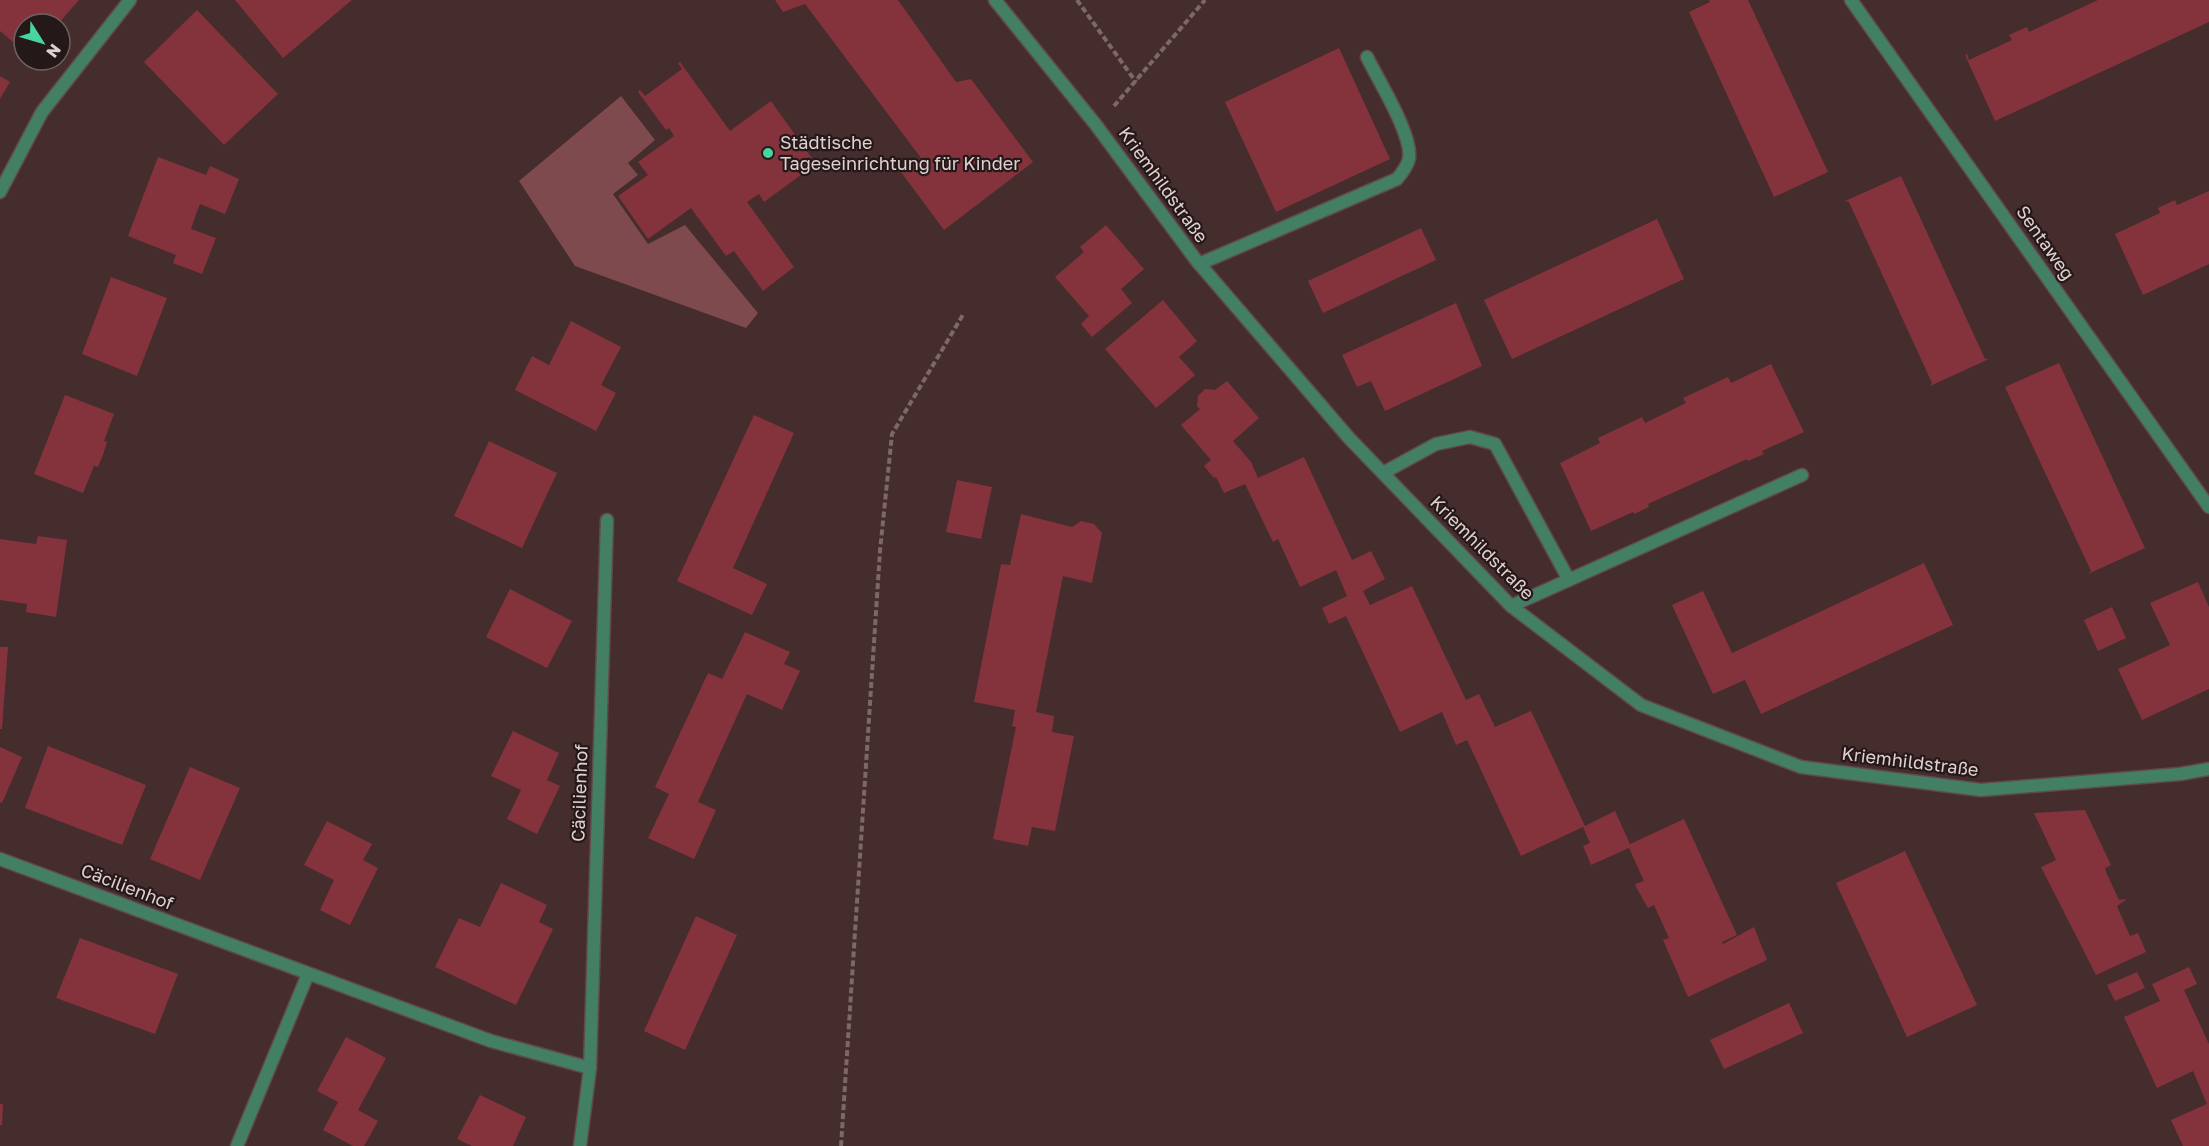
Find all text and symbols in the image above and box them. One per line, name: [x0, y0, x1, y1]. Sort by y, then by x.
north arrow: [12, 12, 72, 72]
text: N: [42, 40, 66, 62]
street label: Kriemhildstraße: [1114, 122, 1213, 247]
place label: Städtische Tageseinrichtung für Kinder: [780, 131, 1020, 174]
marker: Städtische Tageseinrichtung für Kinder: [761, 146, 775, 160]
street label: Sentaweg: [2012, 201, 2079, 284]
street label: Kriemhildstraße: [1426, 491, 1539, 604]
street label: Kriemhildstraße: [1840, 742, 1980, 780]
street label: Cäcilienhof: [566, 743, 592, 842]
street label: Cäcilienhof: [78, 858, 177, 914]

